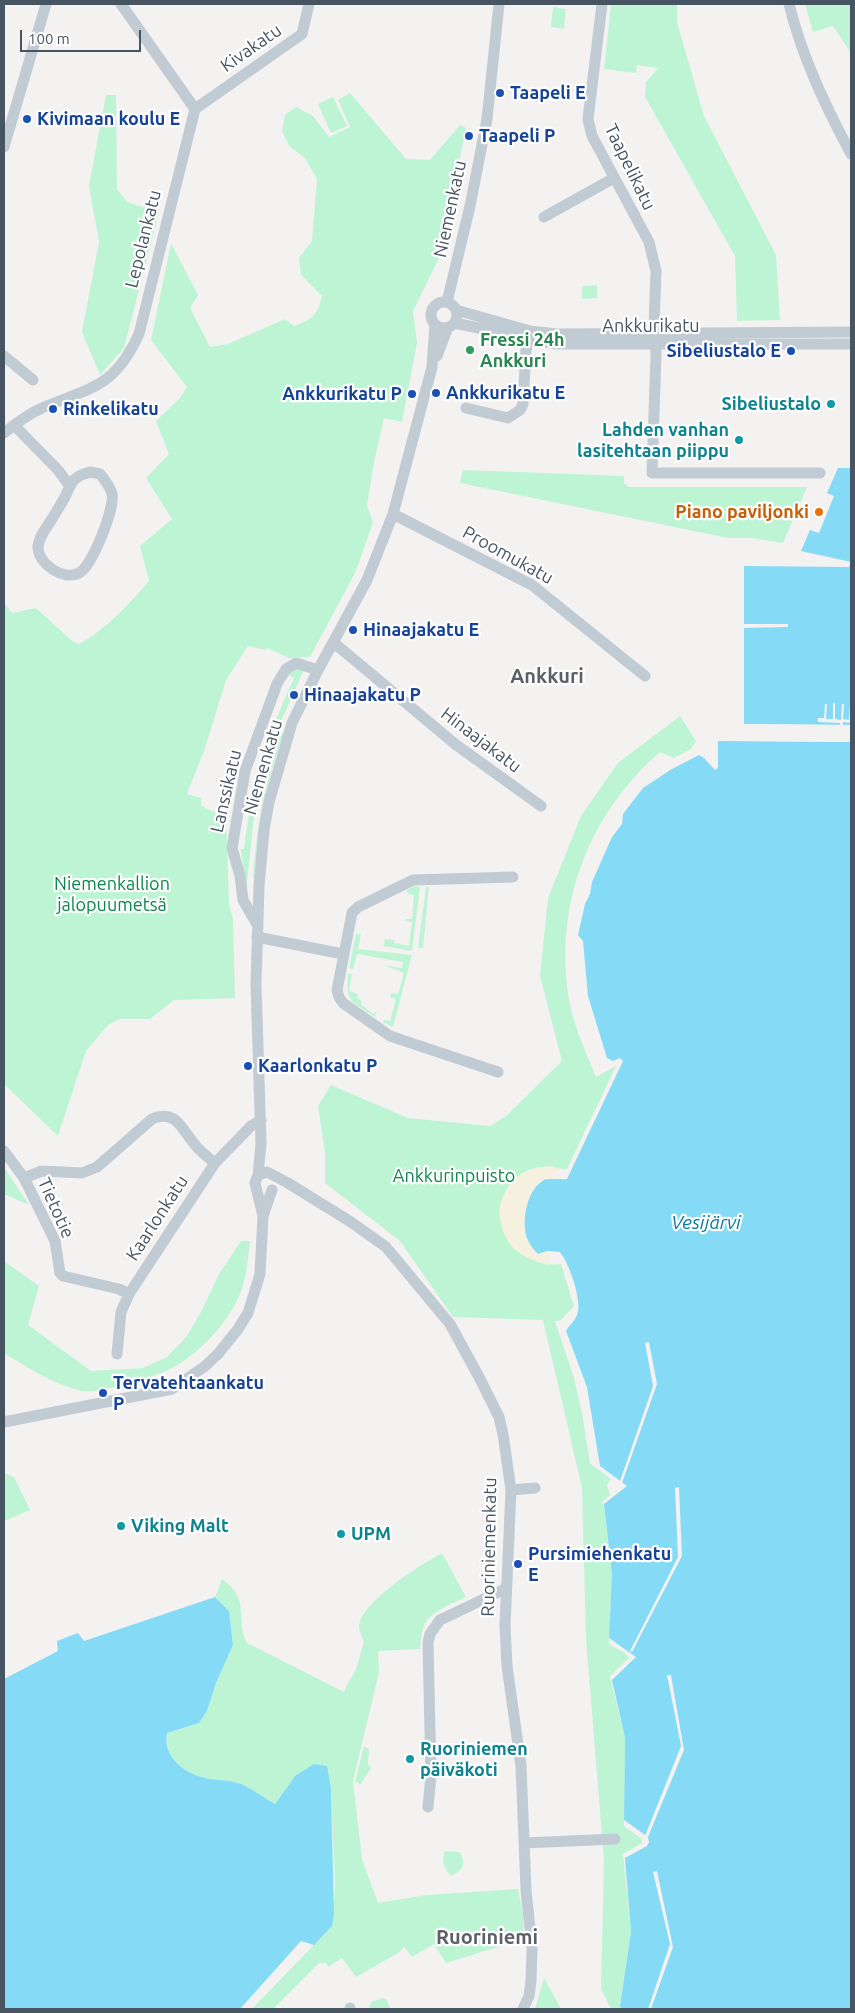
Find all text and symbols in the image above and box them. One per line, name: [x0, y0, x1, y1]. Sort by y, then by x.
street label: Kivakatu: [216, 19, 286, 77]
scale bar: [22, 20, 144, 52]
text: 100 m: [28, 30, 70, 47]
place label: Taapeli E: [510, 82, 586, 104]
marker: Taapeli E: [494, 87, 506, 99]
place label: Kivimaan koulu E: [37, 108, 180, 130]
marker: Kivimaan koulu E: [21, 113, 33, 125]
street label: Taapelikatu: [600, 120, 660, 214]
place label: Taapeli P: [479, 125, 555, 147]
marker: Taapeli P: [463, 130, 475, 142]
street label: Niemenkatu: [429, 159, 471, 259]
street label: Lepolankatu: [120, 188, 166, 290]
street label: Ankkurikatu: [602, 315, 700, 337]
place label: Fressi 24h Ankkuri: [480, 329, 564, 372]
place label: Sibeliustalo E: [667, 340, 781, 362]
marker: Fressi 24h Ankkuri: [464, 344, 476, 356]
marker: Sibeliustalo E: [785, 345, 797, 357]
place label: Ankkurikatu E: [446, 382, 565, 404]
place label: Ankkurikatu P: [282, 383, 402, 405]
marker: Ankkurikatu E: [430, 387, 442, 399]
marker: Ankkurikatu P: [406, 388, 418, 400]
place label: Sibeliustalo: [722, 393, 821, 415]
place label: Rinkelikatu: [63, 398, 159, 420]
marker: Sibeliustalo: [825, 398, 837, 410]
marker: Rinkelikatu: [47, 403, 59, 415]
place label: Lahden vanhan lasitehtaan piippu: [577, 419, 729, 462]
marker: Lahden vanhan lasitehtaan piippu: [733, 434, 745, 446]
place label: Piano paviljonki: [675, 501, 809, 523]
marker: Piano paviljonki: [813, 506, 825, 518]
street label: Proomukatu: [459, 521, 557, 589]
place label: Hinaajakatu E: [363, 619, 479, 641]
marker: Hinaajakatu E: [347, 624, 359, 636]
district label: Ankkuri: [510, 664, 584, 688]
place label: Hinaajakatu P: [304, 684, 421, 706]
marker: Hinaajakatu P: [288, 689, 300, 701]
street label: Hinaajakatu: [437, 703, 525, 777]
street label: Niemenkatu: [239, 717, 287, 817]
street label: Lanssikatu: [206, 747, 246, 835]
park label: Niemenkallion jalopuumetsä: [54, 873, 170, 916]
place label: Kaarlonkatu P: [258, 1055, 377, 1077]
marker: Kaarlonkatu P: [242, 1060, 254, 1072]
park label: Ankkurinpuisto: [393, 1165, 515, 1187]
street label: Kaarlonkatu: [121, 1171, 193, 1265]
street label: Tietotie: [33, 1175, 79, 1241]
water label: Vesijärvi: [671, 1212, 741, 1234]
place label: Tervatehtaankatu P: [113, 1372, 264, 1415]
marker: Tervatehtaankatu P: [97, 1387, 109, 1399]
street label: Ruoriniemenkatu: [477, 1477, 501, 1617]
place label: Viking Malt: [131, 1515, 229, 1537]
marker: Viking Malt: [115, 1520, 127, 1532]
place label: UPM: [351, 1523, 391, 1545]
marker: UPM: [335, 1528, 347, 1540]
place label: Pursimiehenkatu E: [528, 1543, 671, 1586]
marker: Pursimiehenkatu E: [512, 1558, 524, 1570]
place label: Ruoriniemen päiväkoti: [420, 1738, 528, 1780]
marker: Ruoriniemen päiväkoti: [404, 1753, 416, 1765]
district label: Ruoriniemi: [436, 1925, 538, 1949]

